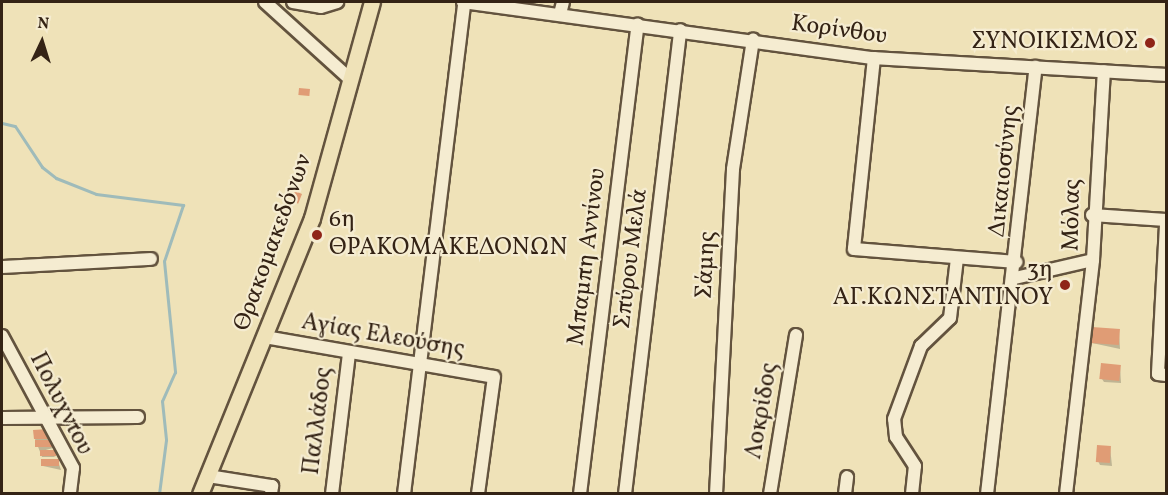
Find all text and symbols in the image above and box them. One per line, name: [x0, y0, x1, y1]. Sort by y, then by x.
street label: Κορίνθου: [789, 10, 889, 52]
north arrow: [12, 12, 72, 72]
text: N: [37, 13, 50, 35]
place label: ΣΥΝΟΙΚΙΣΜΟΣ: [971, 29, 1138, 57]
marker: ΣΥΝΟΙΚΙΣΜΟΣ: [1143, 36, 1157, 50]
street label: Δικαιοσύνης: [984, 104, 1026, 238]
street label: Θρακομακεδόνων: [229, 151, 319, 335]
street label: Μπαμπη Αννίνου: [563, 167, 613, 347]
street label: Μόλας: [1058, 178, 1088, 252]
street label: Σπύρου Μελά: [609, 187, 655, 331]
place label: 6η ΘΡΑΚΟΜΑΚΕΔΟΝΩΝ: [329, 207, 567, 263]
marker: 6η ΘΡΑΚΟΜΑΚΕΔΟΝΩΝ: [310, 228, 324, 242]
street label: Σάμης: [691, 230, 723, 300]
place label: 3η ΑΓ.ΚΩΝΣΤΑΝΤΙΝΟΥ: [833, 257, 1053, 313]
marker: 3η ΑΓ.ΚΩΝΣΤΑΝΤΙΝΟΥ: [1058, 278, 1072, 292]
street label: Αγίας Ελεούσης: [299, 308, 467, 366]
street label: Πολυχντου: [22, 348, 98, 460]
street label: Λοκρίδος: [740, 361, 786, 461]
street label: Παλλάδος: [298, 365, 340, 477]

